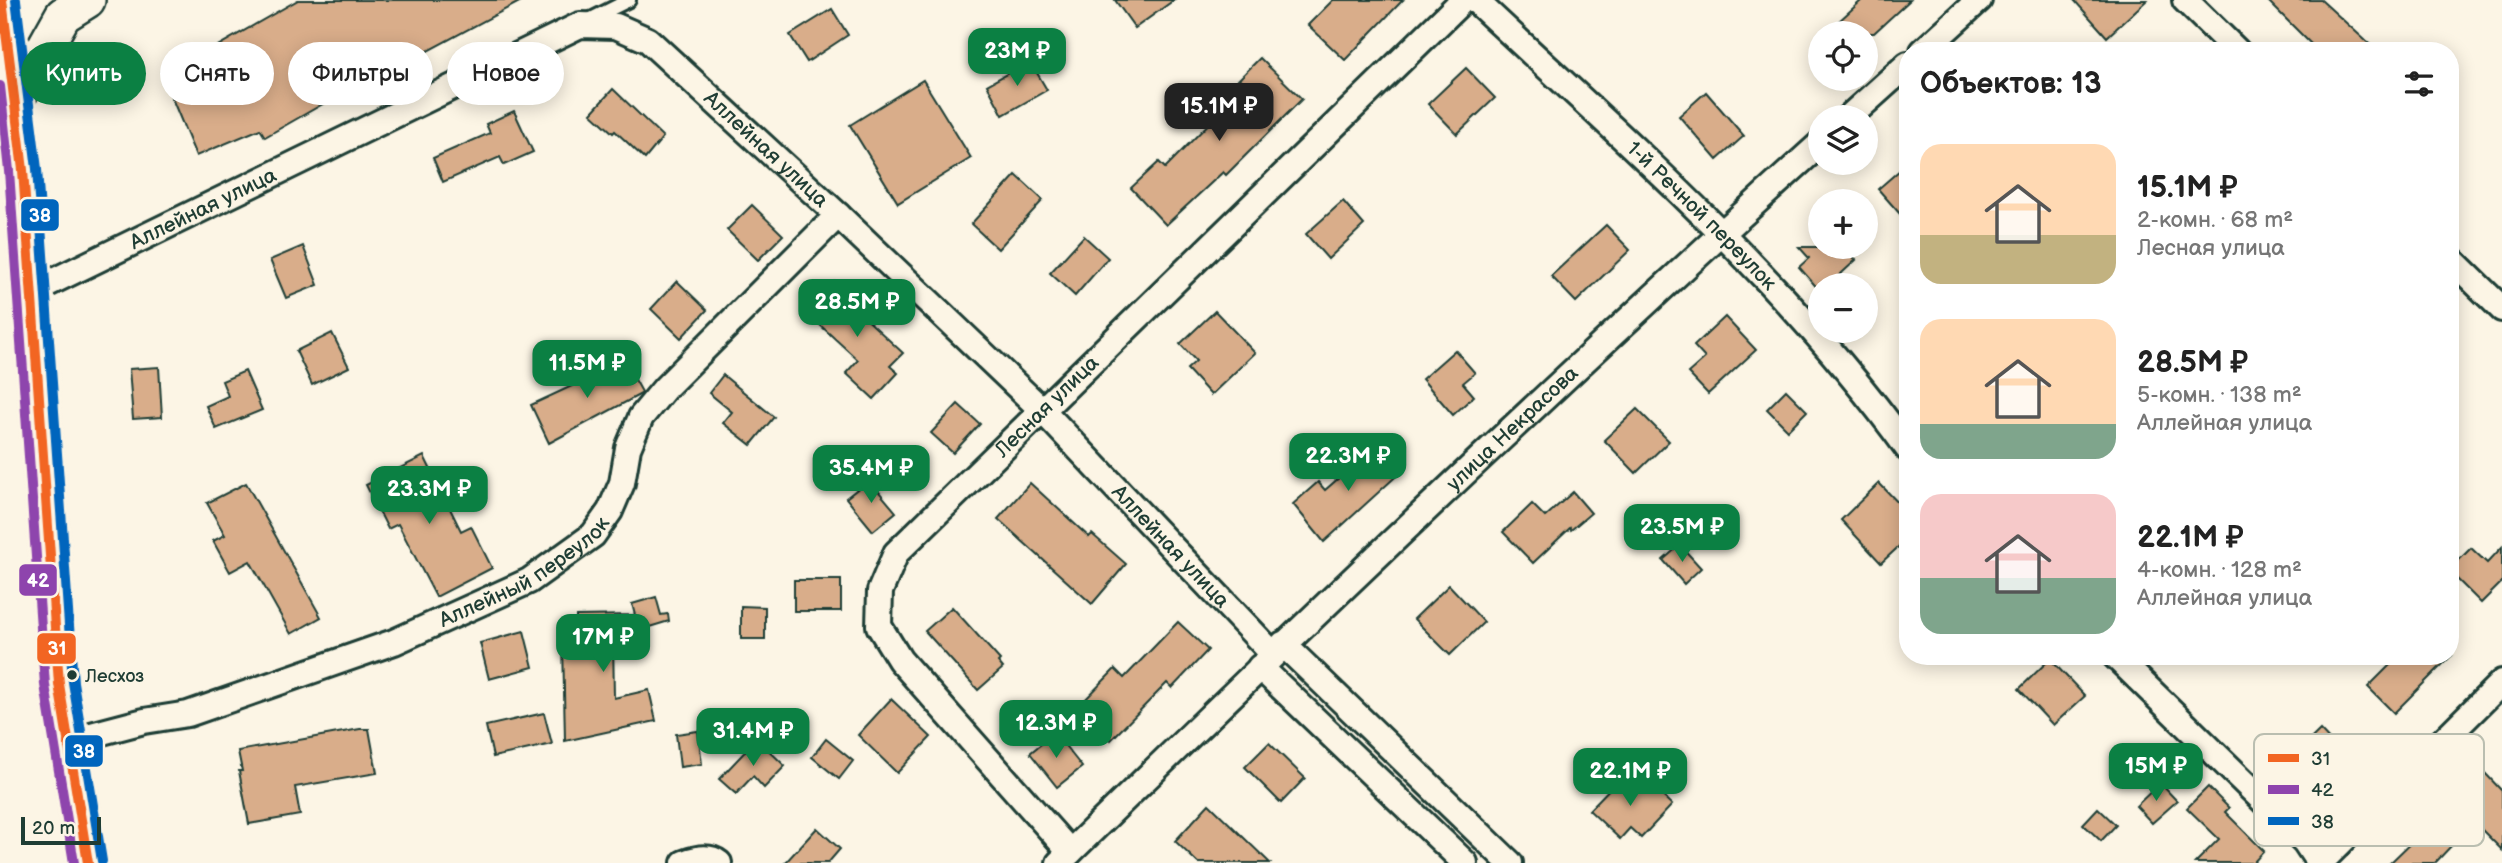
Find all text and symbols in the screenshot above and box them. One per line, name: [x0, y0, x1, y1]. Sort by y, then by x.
map controls: [1808, 21, 1878, 343]
button: locate: [1808, 21, 1878, 91]
pin: 23M ₽: [968, 28, 1066, 88]
text: 23M ₽: [984, 37, 1050, 65]
chip: Купить: [21, 42, 146, 105]
chip: Снять: [160, 42, 274, 105]
chip: Фильтры: [288, 42, 433, 105]
chip: Новое: [447, 42, 564, 105]
icon: filters: [2400, 65, 2438, 103]
text: Объектов: 13: [1920, 66, 2101, 102]
pin: 15.1M ₽: [1154, 83, 1284, 143]
street label: Аллейная улица: [698, 85, 834, 213]
text: 15.1M ₽: [1180, 92, 1258, 120]
button: layers: [1808, 105, 1878, 175]
street label: 1-й Речной переулок: [1621, 136, 1782, 296]
street label: Аллейная улица: [125, 162, 281, 255]
text: 15.1M ₽: [2137, 170, 2238, 206]
icon: home: [1976, 172, 2060, 256]
button: +: [1808, 189, 1878, 259]
line badge: 38: [20, 198, 60, 232]
text: 38: [29, 205, 51, 228]
text: 2-комн. · 68 m²: [2137, 206, 2293, 234]
text: Лесная улица: [2137, 234, 2285, 262]
button: −: [1808, 273, 1878, 343]
pin: 28.5M ₽: [792, 280, 922, 339]
text: 28.5M ₽: [814, 288, 900, 316]
pin: 11.5M ₽: [522, 340, 652, 400]
text: 28.5M ₽: [2137, 345, 2248, 381]
icon: home: [1976, 347, 2060, 431]
text: 11.5M ₽: [548, 349, 626, 377]
street label: Лесная улица: [989, 350, 1104, 463]
street label: улица Некрасова: [1441, 360, 1584, 496]
text: 5-комн. · 138 m²: [2137, 381, 2302, 409]
text: Аллейная улица: [2137, 409, 2312, 437]
pin: 22.3M ₽: [1283, 434, 1413, 493]
text: 22.3M ₽: [1305, 442, 1391, 470]
pin: 35.4M ₽: [806, 446, 936, 505]
text: 35.4M ₽: [829, 454, 913, 482]
pin: 23.3M ₽: [364, 466, 494, 526]
text: 23.3M ₽: [387, 475, 471, 503]
street label: Аллейная улица: [1106, 479, 1235, 613]
pin: 23.5M ₽: [1617, 504, 1747, 564]
street label: Аллейный переулок: [434, 512, 615, 633]
text: 23.5M ₽: [1640, 513, 1724, 541]
text: 22.1M ₽: [2137, 520, 2244, 556]
icon: home: [1976, 522, 2060, 606]
text: 4-комн. · 128 m²: [2137, 556, 2302, 584]
line badge: 42: [18, 563, 58, 597]
text: 42: [27, 570, 50, 593]
text: Аллейная улица: [2137, 584, 2312, 612]
pin: 17M ₽: [554, 614, 652, 674]
text: 17M ₽: [572, 623, 634, 651]
line badge: 31: [36, 632, 77, 665]
text: 31: [47, 638, 67, 661]
place label: Лесхоз: [84, 665, 144, 688]
marker: Лесхоз: [65, 668, 79, 682]
pin: 12.3M ₽: [991, 700, 1121, 760]
pin: 31.4M ₽: [688, 708, 818, 768]
text: 12.3M ₽: [1015, 709, 1097, 737]
text: 31.4M ₽: [712, 717, 794, 745]
line badge: 38: [64, 734, 104, 768]
legend: [2254, 734, 2484, 846]
text: 38: [73, 741, 95, 764]
pin: 15M ₽: [2107, 744, 2205, 803]
pin: 22.1M ₽: [1565, 748, 1695, 808]
text: 31: [2311, 748, 2330, 771]
text: 15M ₽: [2125, 752, 2187, 780]
text: 22.1M ₽: [1589, 757, 1671, 785]
text: 42: [2311, 779, 2335, 802]
text: 38: [2311, 811, 2334, 834]
scale bar: [21, 814, 102, 846]
text: 20 m: [32, 817, 75, 840]

